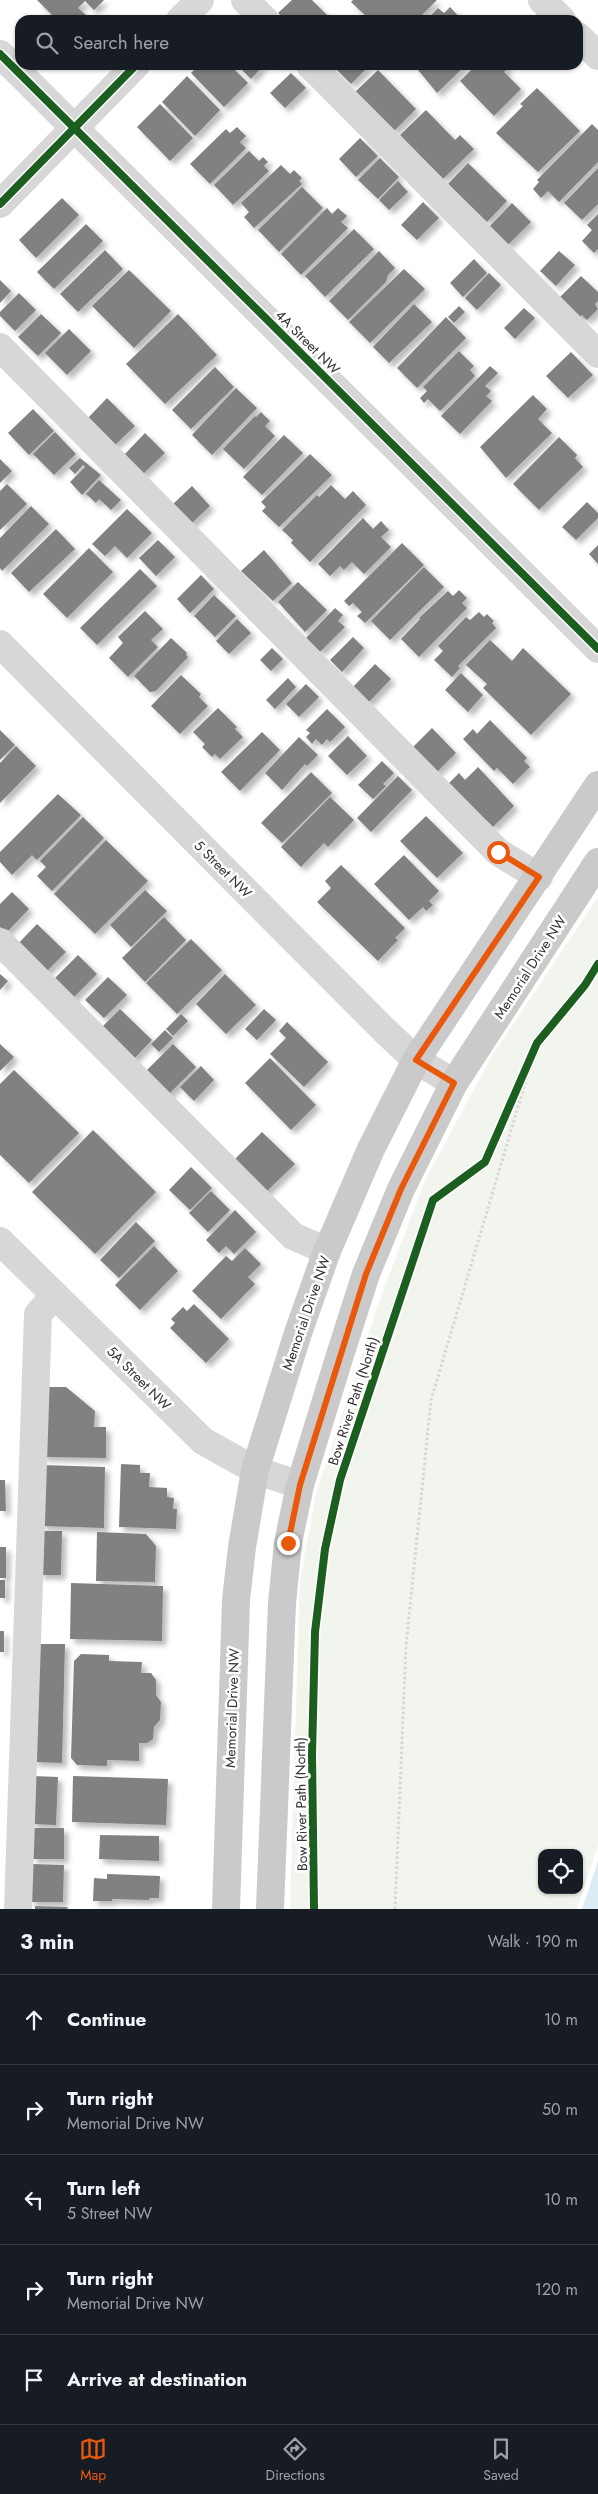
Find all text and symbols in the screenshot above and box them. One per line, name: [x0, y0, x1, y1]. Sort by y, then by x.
search box: [15, 15, 583, 70]
icon: search: [33, 29, 61, 57]
text: Search here: [73, 29, 169, 56]
street label: 4A Street NW: [271, 305, 345, 379]
street label: 5 Street NW: [190, 836, 256, 902]
route start: [487, 841, 510, 864]
street label: Memorial Drive NW: [489, 911, 571, 1023]
street label: Memorial Drive NW: [277, 1253, 335, 1373]
street label: Bow River Path (North): [323, 1334, 383, 1468]
street label: 5A Street NW: [102, 1341, 176, 1415]
route end: [277, 1532, 300, 1555]
street label: Memorial Drive NW: [220, 1648, 244, 1768]
street label: Bow River Path (North): [290, 1737, 312, 1871]
map controls: [538, 1849, 583, 1894]
button: locate: [538, 1849, 583, 1894]
text: 3 min: [20, 1927, 74, 1957]
text: Walk · 190 m: [488, 1930, 578, 1953]
icon: ahead: [20, 2006, 48, 2034]
text: Continue: [67, 2006, 146, 2033]
text: 10 m: [544, 2008, 578, 2031]
text: Turn right: [67, 2085, 153, 2112]
icon: right: [20, 2096, 48, 2124]
text: 50 m: [542, 2098, 578, 2121]
text: Memorial Drive NW: [67, 2112, 204, 2135]
text: Turn left: [67, 2175, 140, 2202]
icon: left: [20, 2186, 48, 2214]
text: 10 m: [544, 2188, 578, 2211]
text: 5 Street NW: [67, 2202, 152, 2225]
text: Turn right: [67, 2265, 153, 2292]
icon: right: [20, 2276, 48, 2304]
text: 120 m: [535, 2278, 578, 2301]
text: Memorial Drive NW: [67, 2292, 204, 2315]
icon: arrive: [20, 2366, 48, 2394]
text: Arrive at destination: [67, 2366, 247, 2393]
tab: Map: [79, 2435, 107, 2485]
tab: Directions: [266, 2435, 325, 2485]
tab: Saved: [483, 2435, 519, 2485]

